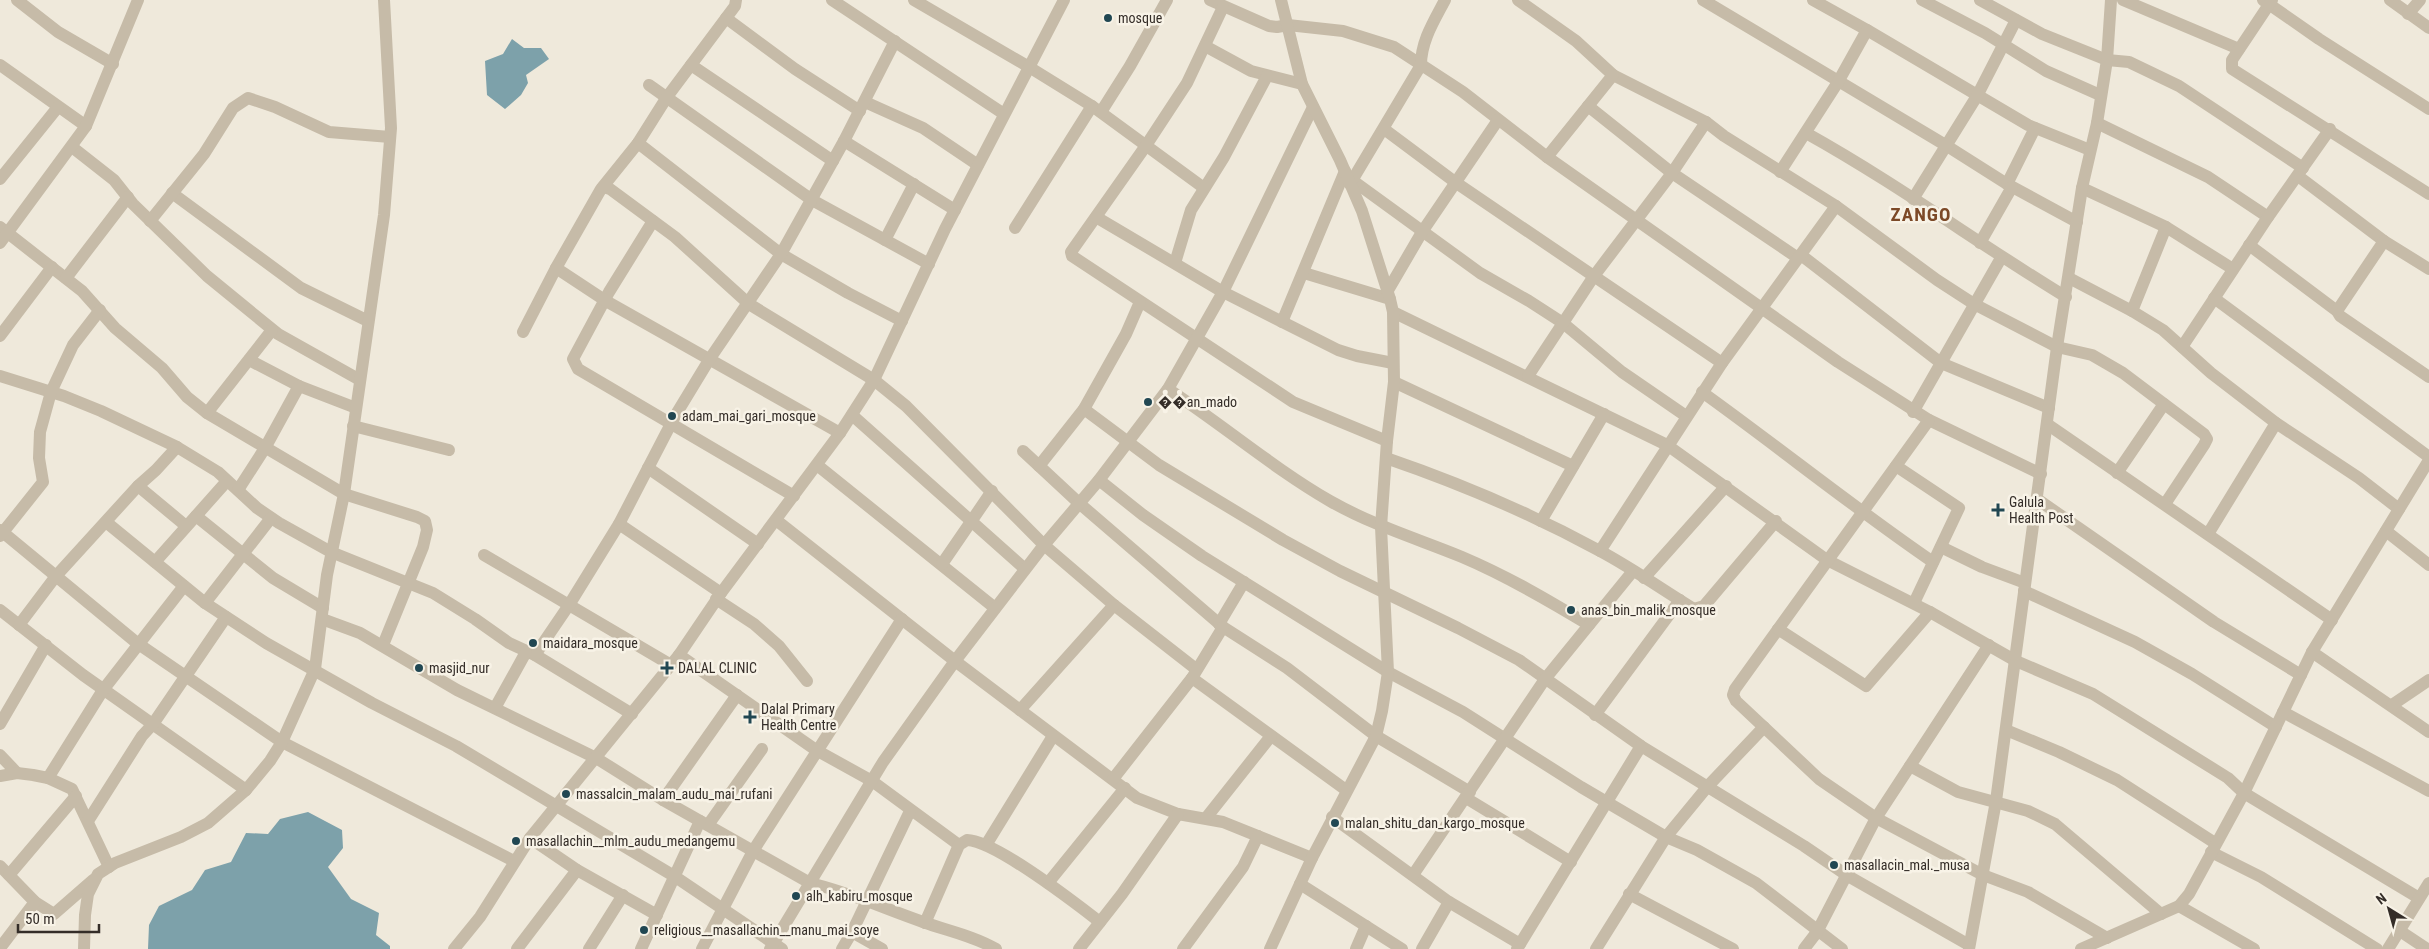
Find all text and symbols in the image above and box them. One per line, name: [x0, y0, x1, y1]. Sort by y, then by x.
place label: mosque: [1118, 10, 1163, 26]
marker: mosque: [1102, 12, 1114, 24]
district label: ZANGO: [1891, 203, 1951, 226]
place label: ��an_mado: [1158, 392, 1237, 411]
marker: ��an_mado: [1142, 396, 1154, 408]
place label: adam_mai_gari_mosque: [682, 408, 816, 424]
marker: adam_mai_gari_mosque: [666, 410, 678, 422]
place label: Galula Health Post: [2009, 494, 2074, 526]
marker: Galula Health Post: [1991, 503, 2005, 517]
place label: anas_bin_malik_mosque: [1581, 602, 1716, 618]
marker: anas_bin_malik_mosque: [1565, 604, 1577, 616]
place label: maidara_mosque: [543, 635, 638, 651]
marker: maidara_mosque: [527, 637, 539, 649]
place label: masjid_nur: [429, 660, 489, 676]
place label: DALAL CLINIC: [678, 660, 757, 676]
marker: DALAL CLINIC: [660, 661, 674, 675]
marker: masjid_nur: [413, 662, 425, 674]
place label: Dalal Primary Health Centre: [761, 701, 837, 733]
marker: Dalal Primary Health Centre: [743, 710, 757, 724]
place label: massalcin_malam_audu_mai_rufani: [576, 786, 773, 802]
marker: massalcin_malam_audu_mai_rufani: [560, 788, 572, 800]
place label: malan_shitu_dan_kargo_mosque: [1345, 815, 1525, 831]
marker: malan_shitu_dan_kargo_mosque: [1329, 817, 1341, 829]
place label: masallachin__mlm_audu_medangemu: [526, 833, 735, 849]
marker: masallachin__mlm_audu_medangemu: [510, 835, 522, 847]
place label: masallacin_mal._musa: [1844, 857, 1970, 873]
marker: masallacin_mal._musa: [1828, 859, 1840, 871]
north arrow: [2364, 884, 2414, 934]
place label: alh_kabiru_mosque: [806, 888, 913, 904]
marker: alh_kabiru_mosque: [790, 890, 802, 902]
text: N: [2373, 890, 2389, 908]
scale bar: [18, 902, 99, 934]
text: 50 m: [25, 910, 55, 928]
place label: religious__masallachin__manu_mai_soye: [654, 922, 879, 938]
marker: religious__masallachin__manu_mai_soye: [638, 924, 650, 936]

